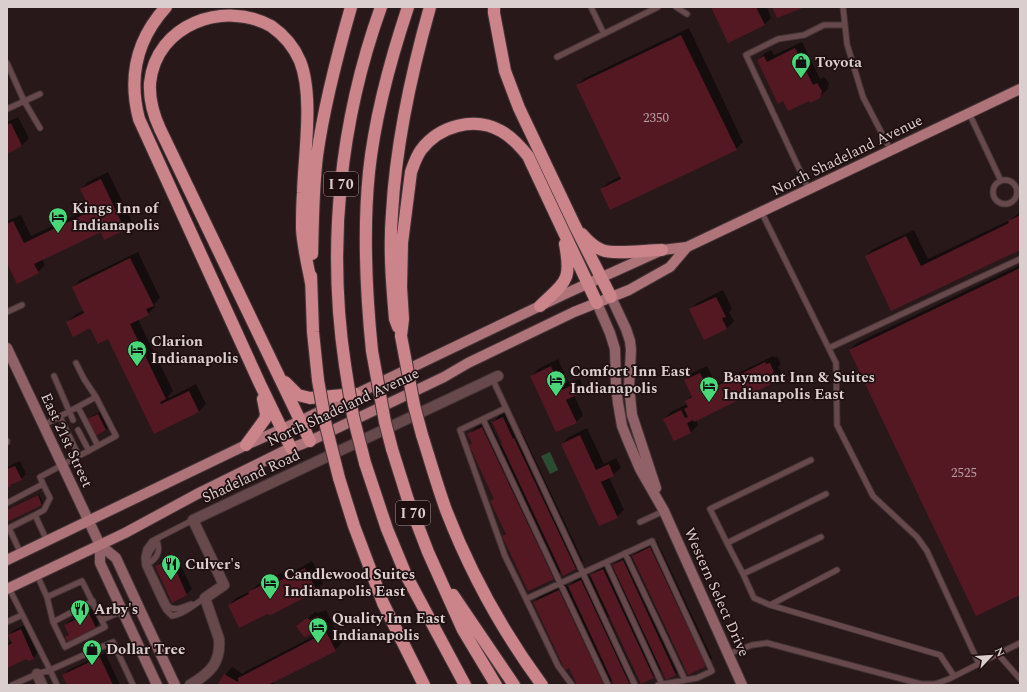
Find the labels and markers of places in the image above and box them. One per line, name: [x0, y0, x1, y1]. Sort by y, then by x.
shop icon: Toyota: [790, 51, 812, 79]
place label: Toyota: [815, 51, 862, 74]
place label: Kings Inn of Indianapolis: [72, 197, 160, 237]
hotel icon: Kings Inn of Indianapolis: [47, 206, 69, 234]
place label: Clarion Indianapolis: [151, 330, 239, 370]
hotel icon: Clarion Indianapolis: [126, 339, 148, 367]
place label: Comfort Inn East Indianapolis: [570, 360, 691, 400]
place label: Baymont Inn & Suites Indianapolis East: [723, 366, 875, 406]
hotel icon: Comfort Inn East Indianapolis: [545, 369, 567, 397]
hotel icon: Baymont Inn & Suites Indianapolis East: [698, 375, 720, 403]
restaurant icon: Culver's: [160, 553, 182, 581]
place label: Culver's: [185, 553, 241, 576]
place label: Candlewood Suites Indianapolis East: [284, 563, 415, 603]
hotel icon: Candlewood Suites Indianapolis East: [259, 572, 281, 600]
restaurant icon: Arby's: [69, 598, 91, 626]
place label: Arby's: [94, 598, 138, 621]
place label: Quality Inn East Indianapolis: [332, 607, 446, 647]
hotel icon: Quality Inn East Indianapolis: [307, 616, 329, 644]
shop icon: Dollar Tree: [81, 638, 103, 666]
place label: Dollar Tree: [106, 638, 186, 661]

